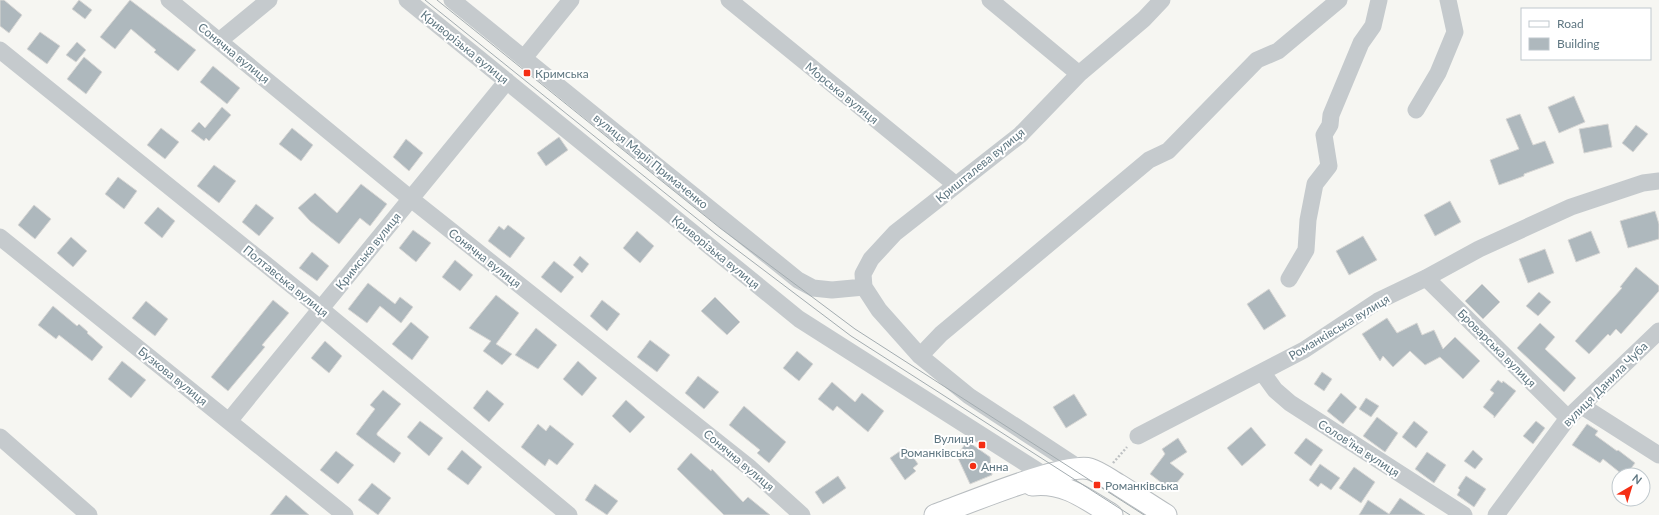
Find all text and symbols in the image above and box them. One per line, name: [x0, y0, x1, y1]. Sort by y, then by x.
street label: Криворізька вулиця: [418, 7, 512, 87]
legend: [1521, 8, 1651, 60]
text: Road: [1557, 16, 1584, 31]
street label: Сонячна вулиця: [195, 20, 273, 87]
text: Building: [1557, 36, 1600, 51]
street label: Морська вулиця: [802, 59, 882, 127]
place label: Кримська: [535, 66, 589, 81]
marker: Кримська: [522, 68, 532, 78]
street label: вулиця Марії Примаченко: [591, 110, 711, 212]
street label: Кришталева вулиця: [932, 124, 1028, 206]
street label: Кримська вулиця: [332, 209, 404, 293]
street label: Криворізька вулиця: [669, 212, 763, 292]
street label: Сонячна вулиця: [446, 225, 524, 291]
street label: Полтавська вулиця: [240, 242, 332, 320]
street label: Романківська вулиця: [1286, 291, 1392, 363]
street label: Броварська вулиця: [1455, 306, 1539, 390]
street label: вулиця Данила Чуба: [1560, 338, 1651, 429]
street label: Бузкова вулиця: [135, 343, 211, 409]
street label: Соловʼїна вулиця: [1315, 416, 1403, 480]
street label: Сонячна вулиця: [701, 426, 778, 494]
place label: Вулиця Романківська: [900, 431, 974, 460]
marker: Вулиця Романківська: [977, 440, 987, 450]
place label: Анна: [981, 459, 1009, 474]
marker: Анна: [968, 461, 978, 471]
north arrow: [1611, 467, 1651, 507]
text: N: [1630, 471, 1645, 486]
place label: Романківська: [1105, 478, 1179, 493]
marker: Романківська: [1092, 480, 1102, 490]

